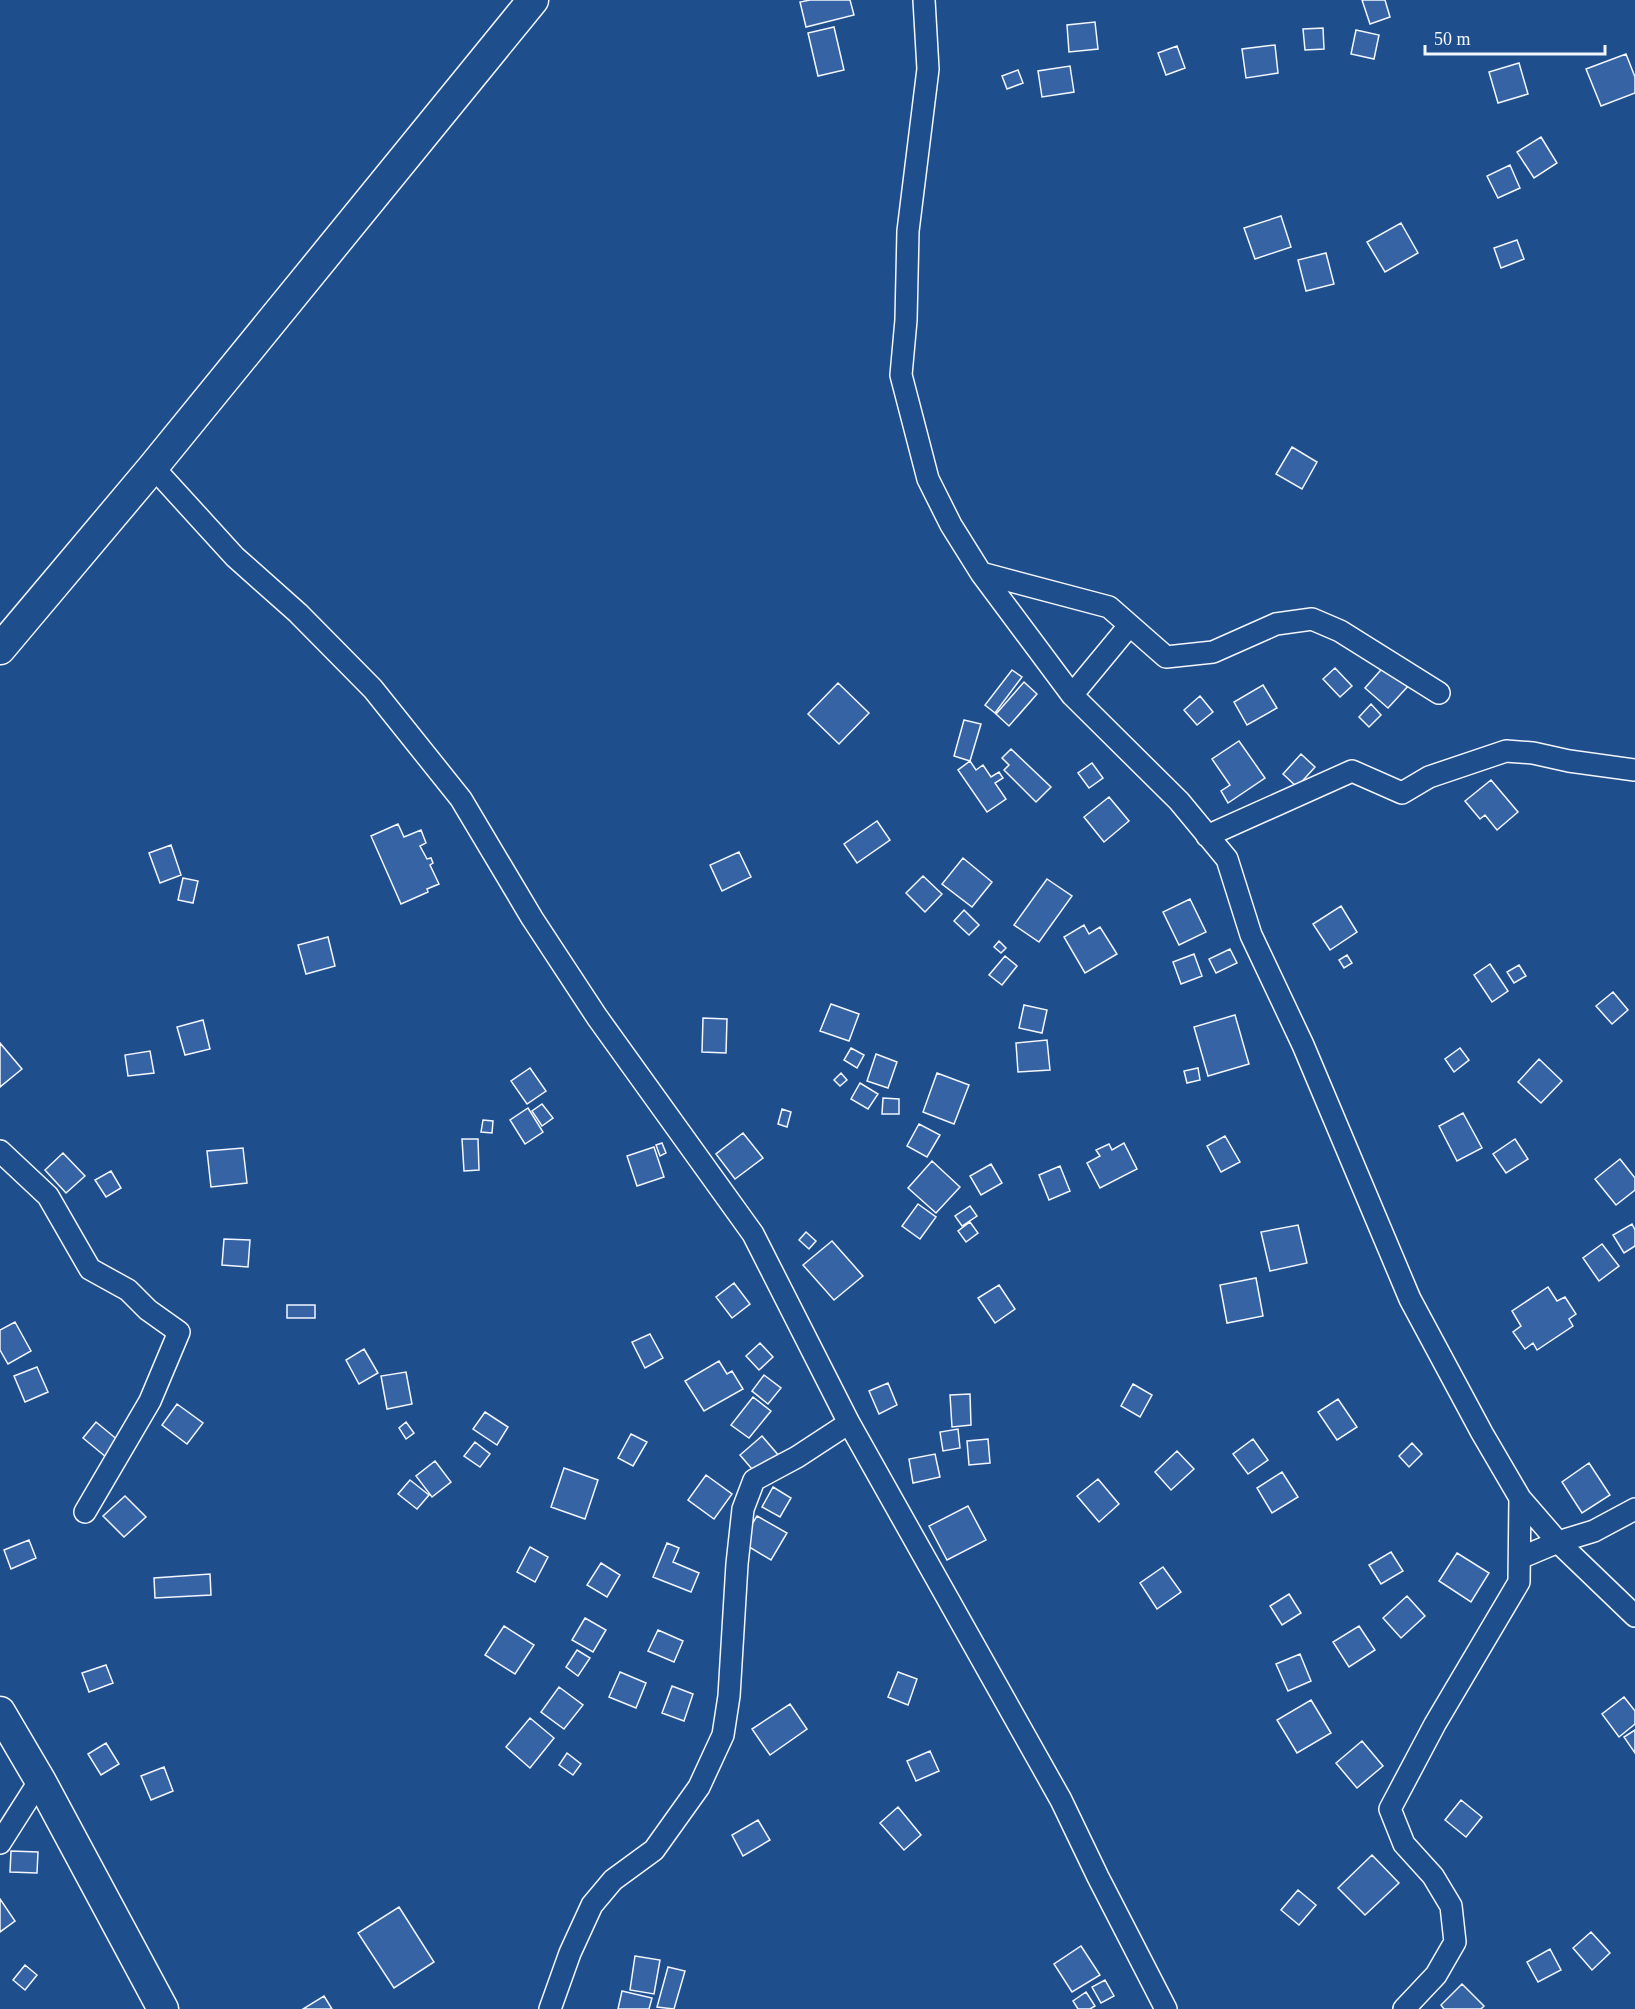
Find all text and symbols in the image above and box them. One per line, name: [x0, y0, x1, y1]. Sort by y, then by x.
scale bar: [1425, 18, 1605, 56]
text: 50 m: [1434, 29, 1471, 49]

